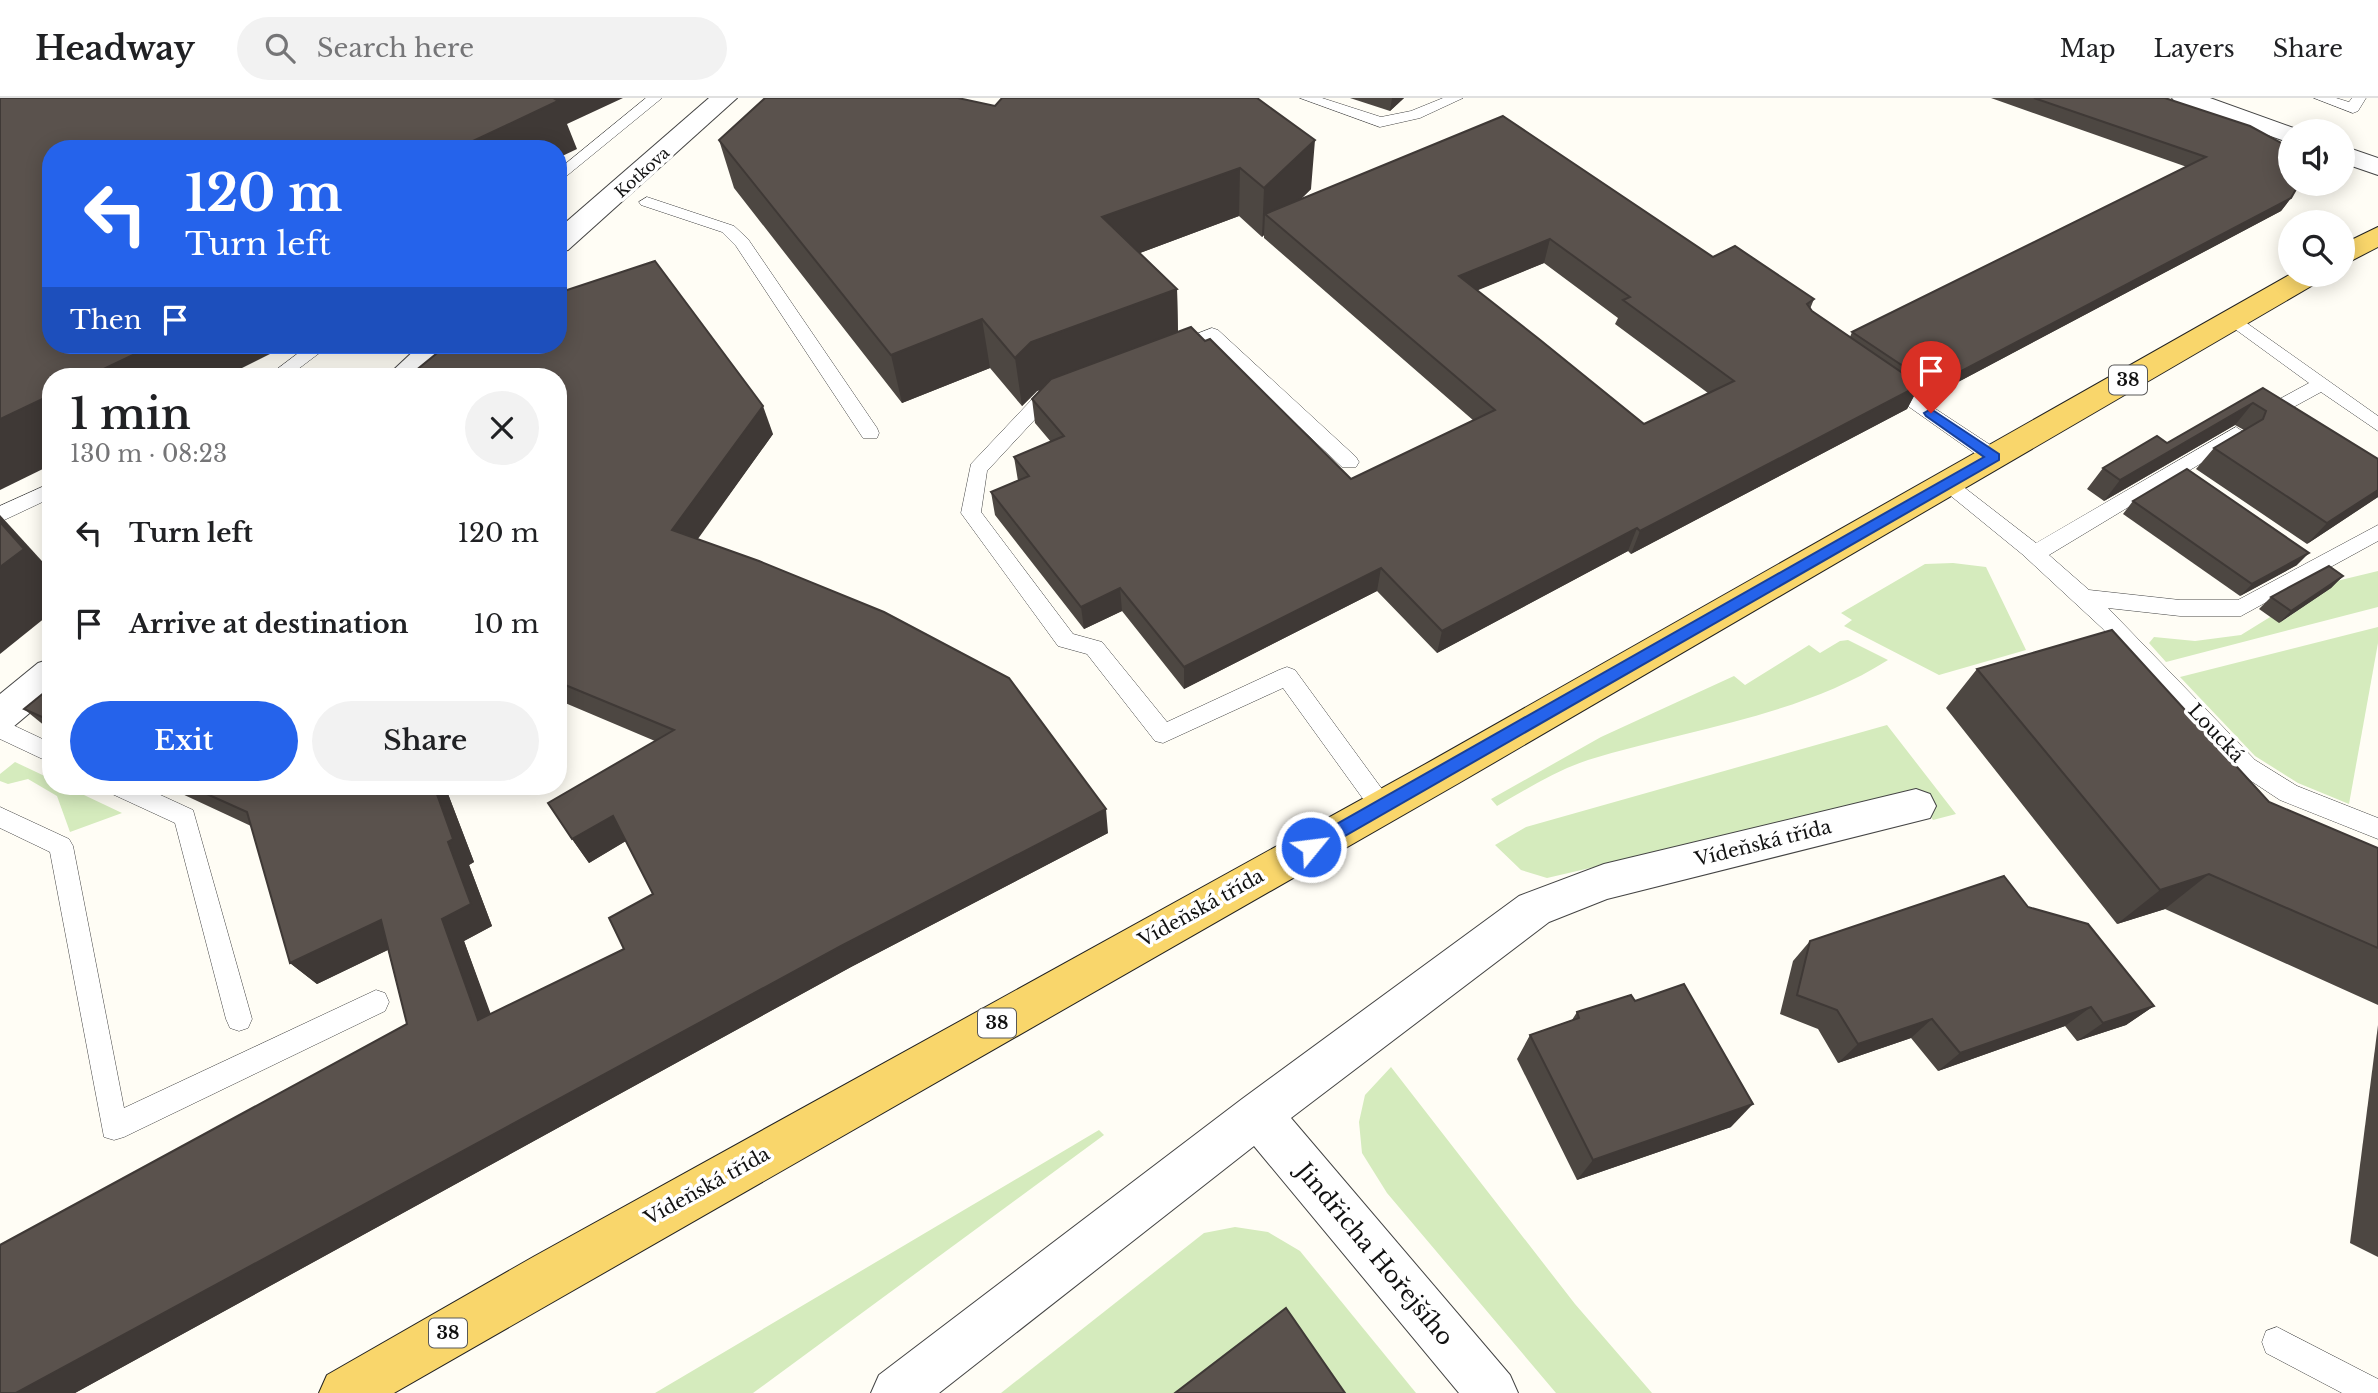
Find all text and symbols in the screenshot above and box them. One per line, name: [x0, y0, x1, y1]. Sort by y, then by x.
search box: [237, 17, 727, 80]
text: Headway: [35, 28, 195, 69]
icon: search: [261, 29, 299, 67]
text: Search here: [317, 32, 474, 64]
text: Map: [2060, 34, 2116, 63]
text: Layers: [2154, 34, 2235, 63]
text: Share: [2273, 34, 2343, 63]
map controls: [2278, 119, 2355, 287]
button: sound: [2278, 119, 2355, 196]
street label: Kotkova: [611, 142, 673, 202]
text: 120 m: [185, 163, 343, 224]
icon: left: [70, 168, 161, 259]
button: search: [2278, 210, 2355, 287]
text: Turn left: [185, 224, 331, 264]
icon: arrive: [156, 301, 194, 339]
text: Then: [70, 304, 142, 336]
pin: [1901, 341, 1961, 413]
icon: arrive: [1912, 352, 1950, 390]
road number: 38: [2109, 366, 2147, 394]
text: 1 min: [70, 388, 191, 440]
button: close: [465, 391, 539, 465]
text: 130 m · 08:23: [70, 440, 227, 468]
icon: left: [70, 514, 108, 552]
text: Turn left: [129, 517, 253, 549]
text: 120 m: [457, 517, 539, 549]
icon: arrive: [70, 605, 108, 643]
text: Arrive at destination: [129, 608, 409, 640]
text: 10 m: [473, 608, 539, 640]
street label: Loucká: [2183, 699, 2249, 767]
button: Exit: [70, 701, 298, 781]
button: Share: [312, 701, 539, 781]
position arrow: [1274, 810, 1348, 884]
street label: Vídeňská třída: [1691, 815, 1834, 871]
street label: Vídeňská třída: [1133, 864, 1268, 952]
road number: 38: [978, 1008, 1016, 1038]
street label: Vídeňská třída: [639, 1142, 774, 1230]
street label: Jindřicha Hořejšího: [1288, 1155, 1460, 1351]
road number: 38: [429, 1318, 467, 1348]

